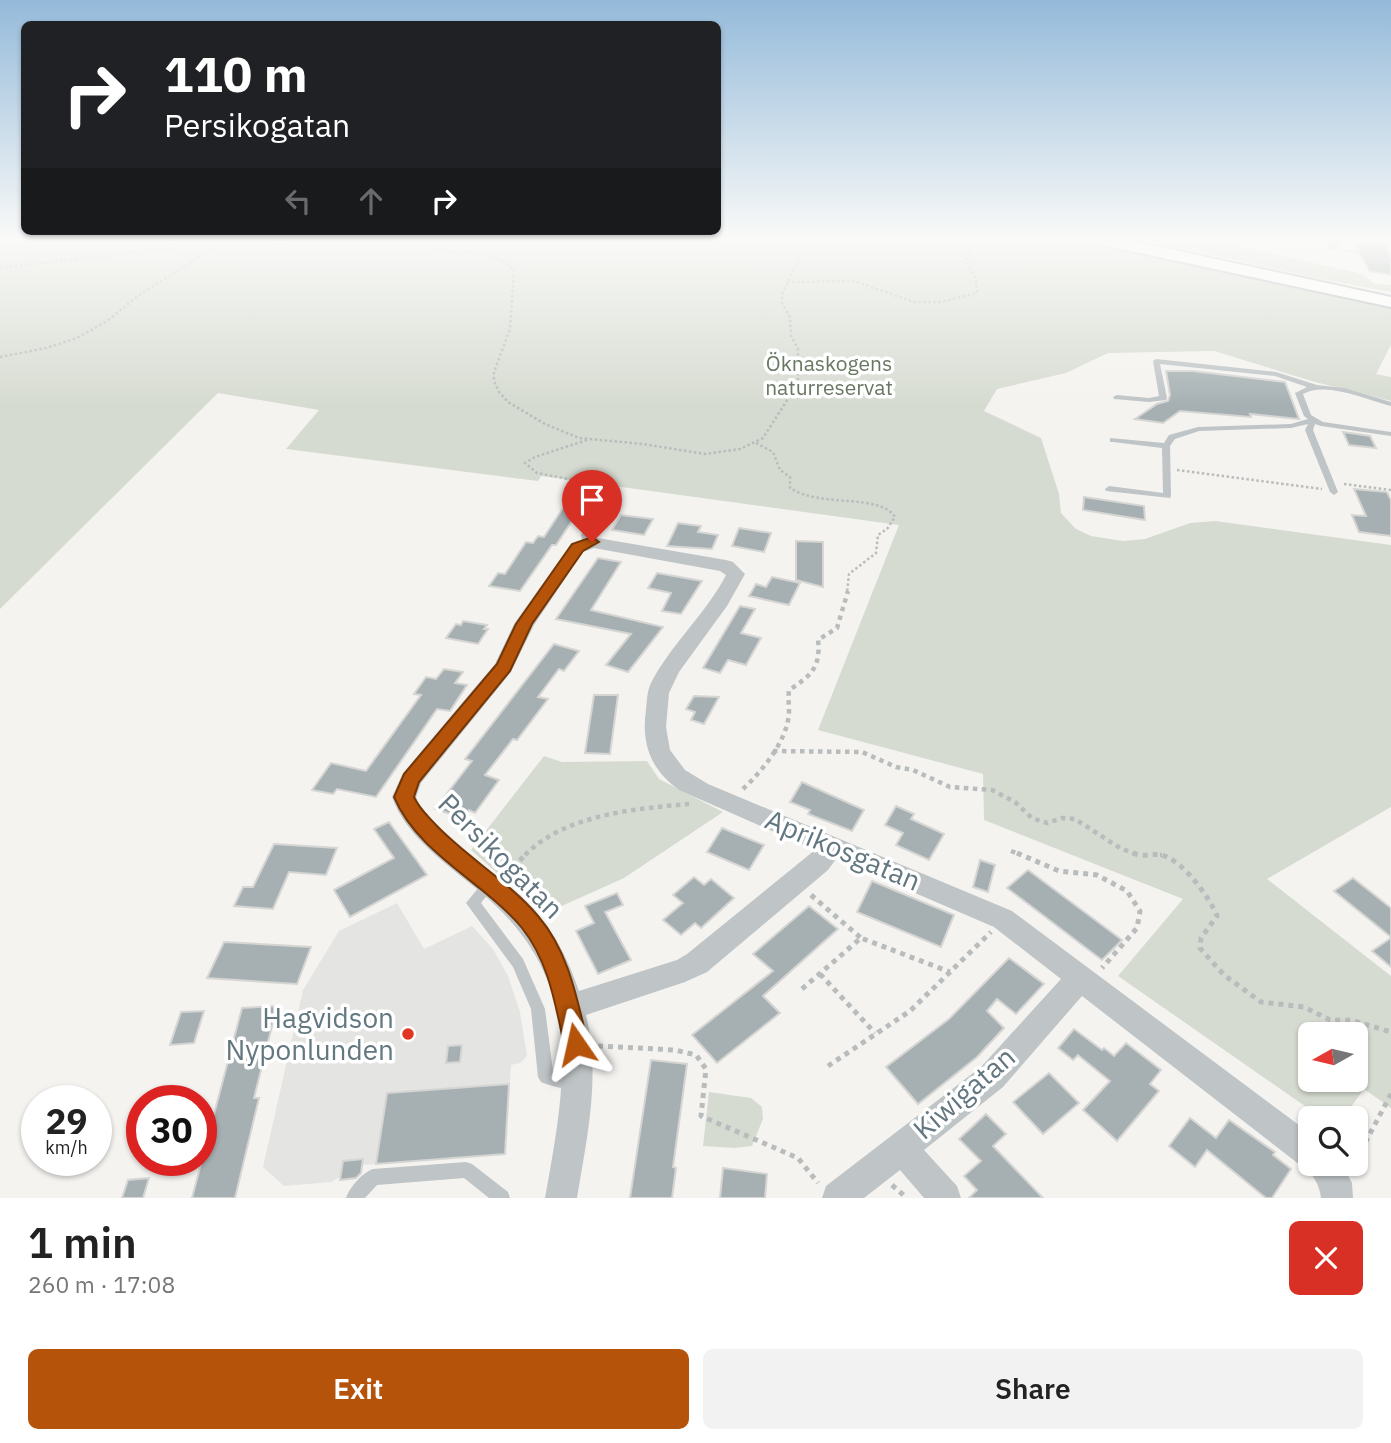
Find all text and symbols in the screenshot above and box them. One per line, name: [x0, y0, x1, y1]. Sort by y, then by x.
text: 110 m: [164, 42, 308, 105]
icon: right: [49, 49, 140, 140]
text: Persikogatan: [164, 104, 350, 146]
icon: left: [279, 182, 317, 220]
icon: ahead: [352, 182, 390, 220]
icon: right: [425, 182, 463, 220]
park label: Öknaskogens naturreservat: [765, 349, 893, 401]
pin: [562, 470, 622, 542]
icon: arrive: [573, 481, 611, 519]
street label: Persikogatan: [431, 785, 572, 926]
street label: Aprikosgatan: [760, 800, 926, 899]
place label: Hagvidson Nyponlunden: [225, 999, 394, 1068]
position arrow: [539, 1007, 613, 1081]
north arrow: [1298, 1022, 1368, 1092]
map controls: [1298, 1022, 1368, 1176]
marker: Hagvidson Nyponlunden: [400, 1026, 416, 1042]
street label: Kiwigatan: [905, 1038, 1022, 1147]
speed limit sign: 30: [126, 1085, 217, 1176]
text: 29: [45, 1098, 88, 1144]
button: search: [1298, 1106, 1368, 1176]
text: km/h: [45, 1136, 88, 1159]
text: 1 min: [28, 1215, 137, 1270]
button: close: [1289, 1221, 1363, 1295]
text: 260 m · 17:08: [28, 1269, 175, 1299]
button: Exit: [28, 1349, 689, 1429]
button: Share: [703, 1349, 1363, 1429]

